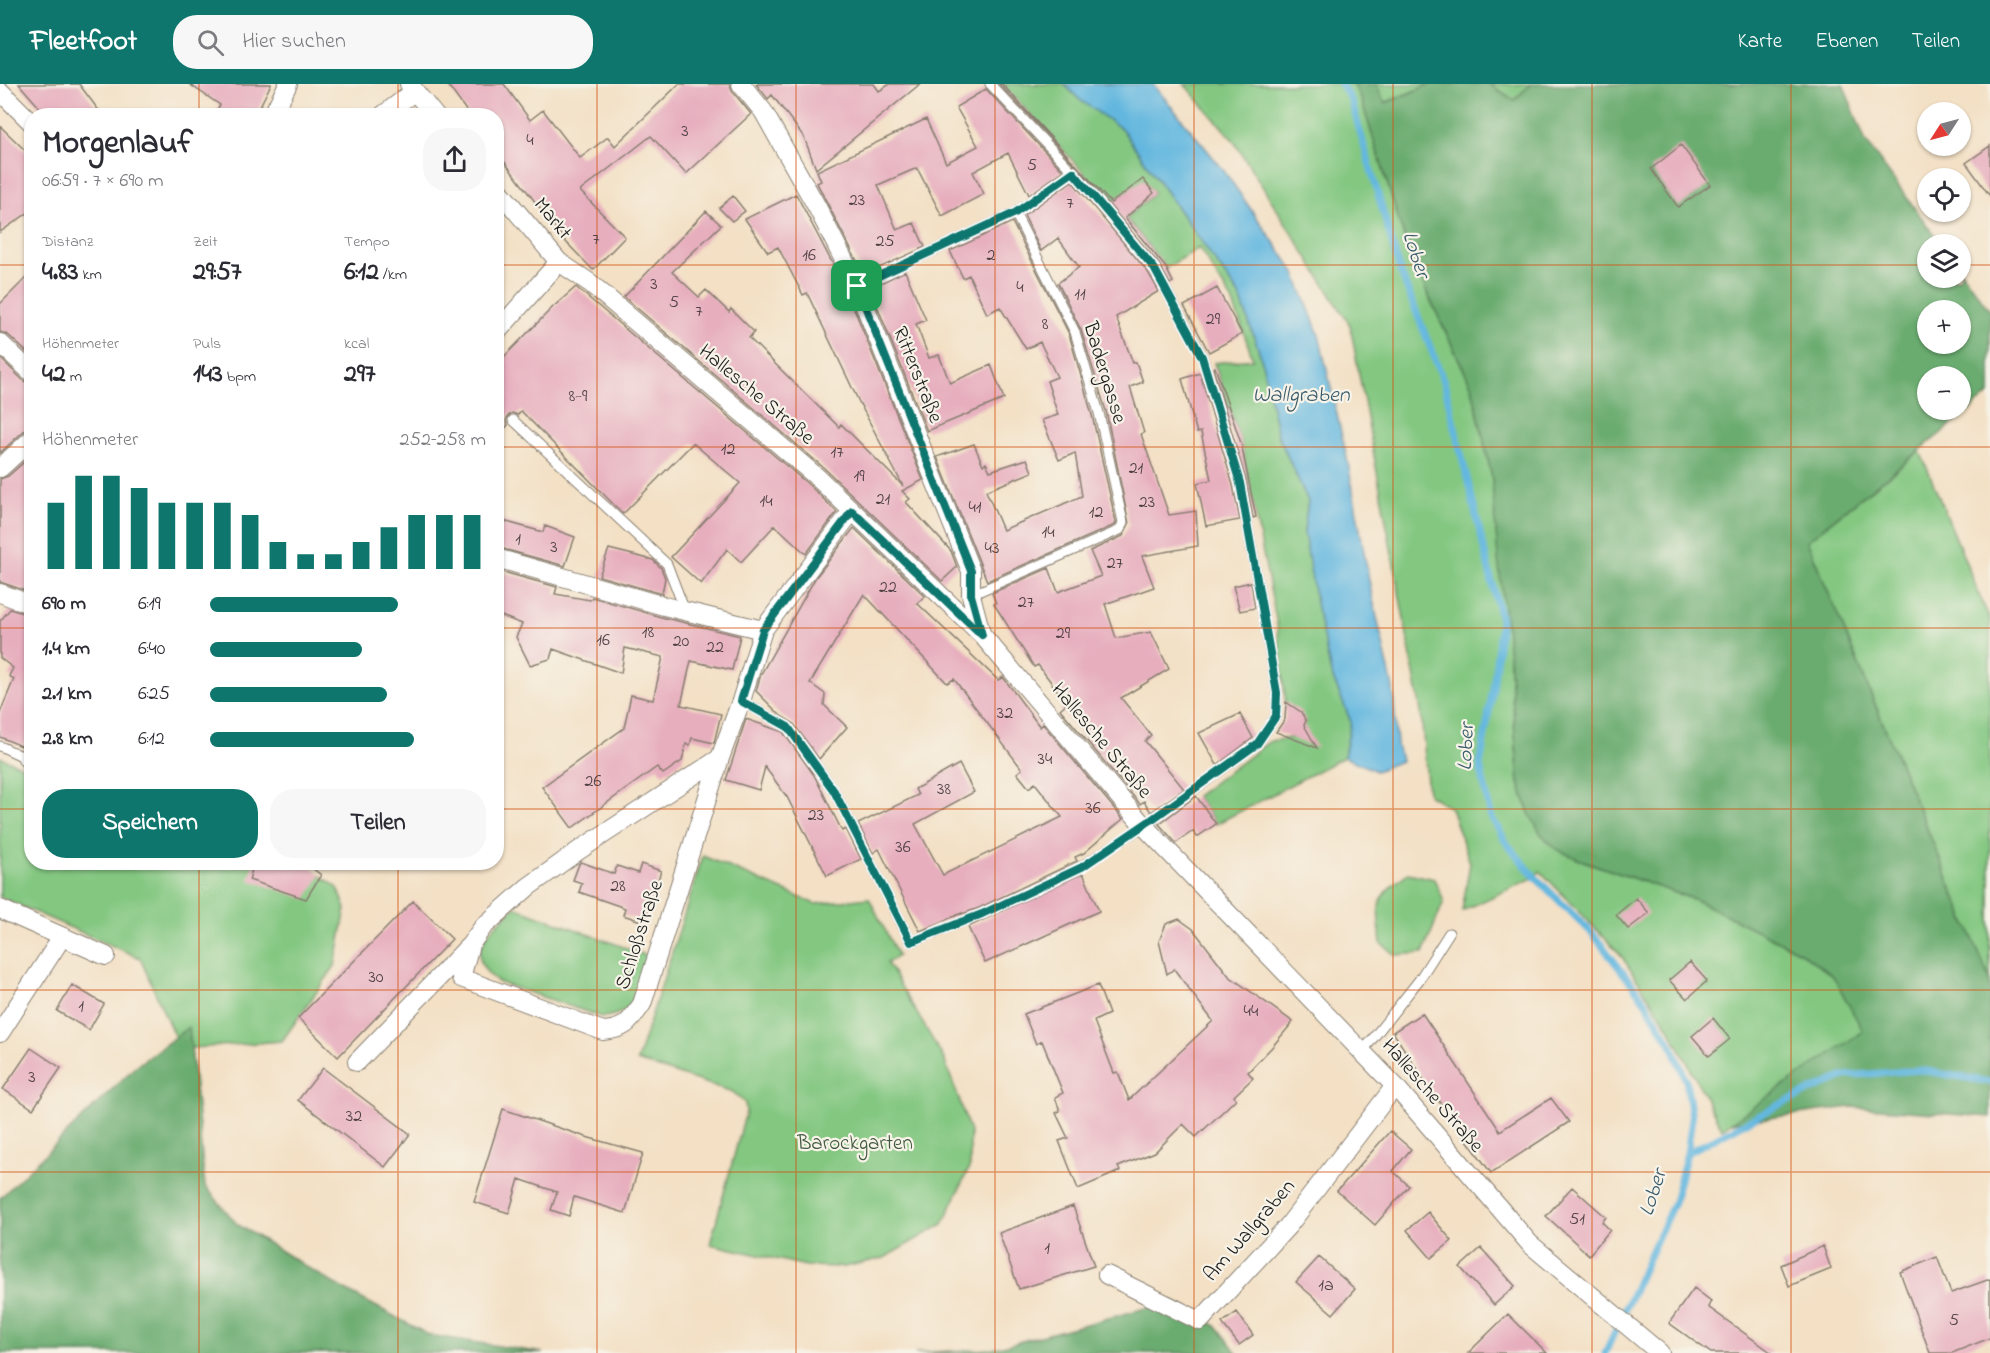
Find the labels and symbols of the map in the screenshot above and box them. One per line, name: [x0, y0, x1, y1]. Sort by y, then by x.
north arrow: [1917, 102, 1971, 156]
house number: 3: [681, 119, 689, 145]
house number: 4: [526, 128, 534, 154]
house number: 5: [1027, 153, 1037, 179]
house number: 23: [849, 188, 865, 214]
street label: Markt: [526, 191, 578, 247]
house number: 7: [1066, 191, 1074, 217]
house number: 7: [592, 227, 600, 253]
water label: Lober: [1392, 228, 1438, 285]
house number: 25: [875, 229, 895, 255]
house number: 16: [802, 243, 816, 269]
house number: 2: [987, 243, 996, 269]
pin: [831, 260, 882, 311]
house number: 3: [650, 272, 658, 298]
house number: 4: [1016, 275, 1024, 301]
house number: 11: [1074, 282, 1086, 308]
house number: 5: [669, 290, 679, 316]
house number: 7: [695, 299, 703, 325]
house number: 29: [1206, 307, 1221, 333]
house number: 8: [1042, 312, 1049, 338]
street label: Badergasse: [1072, 318, 1134, 429]
street label: Ritterstraße: [884, 322, 950, 428]
street label: Hallesche Straße: [691, 337, 821, 453]
water label: Wallgraben: [1252, 380, 1351, 412]
house number: 8-9: [569, 384, 588, 410]
house number: 12: [721, 437, 735, 463]
house number: 17: [830, 440, 844, 466]
house number: 21: [1129, 456, 1144, 482]
house number: 19: [853, 464, 865, 490]
house number: 21: [876, 487, 891, 513]
house number: 14: [759, 489, 773, 515]
house number: 23: [1139, 490, 1155, 516]
house number: 41: [968, 495, 982, 521]
house number: 12: [1089, 500, 1103, 526]
house number: 14: [1041, 520, 1055, 546]
house number: 1: [515, 527, 521, 553]
house number: 3: [550, 535, 558, 561]
house number: 43: [985, 536, 999, 562]
house number: 27: [1107, 551, 1124, 577]
house number: 22: [879, 575, 897, 601]
house number: 27: [1018, 590, 1035, 616]
house number: 18: [642, 620, 654, 646]
house number: 29: [1056, 621, 1071, 647]
house number: 16: [596, 628, 610, 654]
house number: 20: [673, 629, 690, 655]
house number: 22: [706, 635, 724, 661]
street label: Hallesche Straße: [1043, 676, 1159, 806]
house number: 32: [997, 701, 1013, 727]
water label: Lober: [1450, 719, 1484, 771]
house number: 34: [1038, 747, 1053, 773]
house number: 26: [585, 769, 602, 795]
house number: 38: [937, 777, 951, 803]
house number: 36: [1085, 796, 1101, 822]
house number: 23: [808, 803, 824, 829]
house number: 36: [895, 835, 911, 861]
house number: 28: [610, 874, 626, 900]
street label: Schloßstraße: [608, 876, 672, 994]
house number: 30: [368, 965, 384, 991]
house number: 1: [78, 994, 84, 1020]
house number: 44: [1244, 999, 1259, 1025]
street label: Hallesche Straße: [1374, 1032, 1491, 1160]
house number: 3: [28, 1065, 36, 1091]
house number: 32: [346, 1104, 362, 1130]
park label: Barockgarten: [796, 1129, 913, 1161]
water label: Lober: [1631, 1163, 1677, 1220]
street label: Am Wallgraben: [1197, 1173, 1305, 1290]
house number: 51: [1569, 1207, 1585, 1233]
house number: 1: [1044, 1236, 1050, 1262]
house number: 1a: [1318, 1273, 1334, 1299]
house number: 5: [1949, 1308, 1959, 1334]

